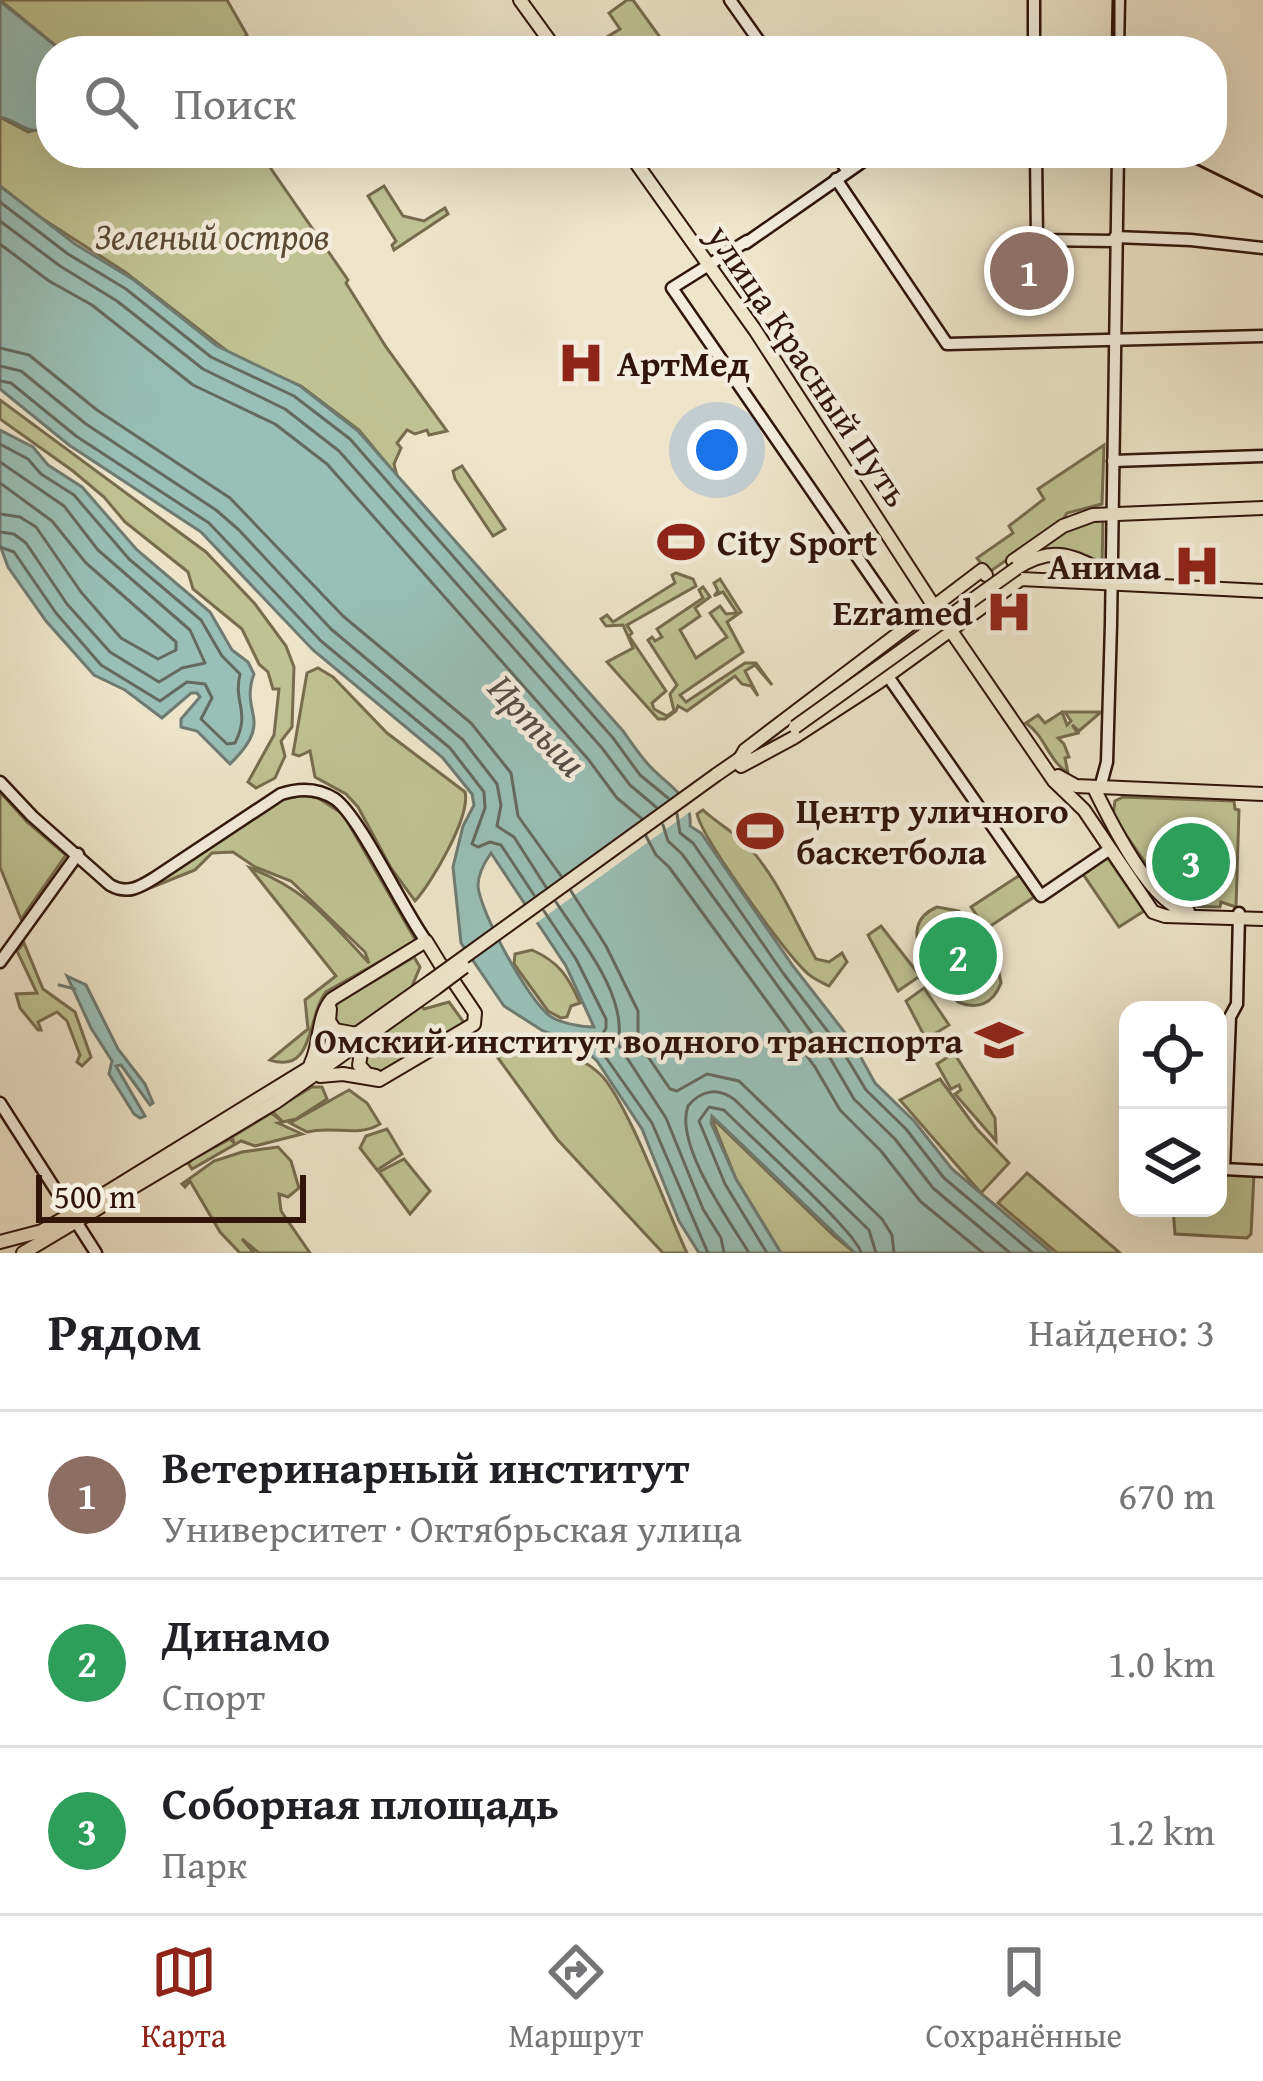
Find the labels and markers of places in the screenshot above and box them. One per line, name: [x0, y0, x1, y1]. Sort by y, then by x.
pin: 1: [990, 226, 1068, 316]
place label: АртМед: [617, 336, 750, 389]
hospital icon: АртМед: [556, 338, 606, 388]
place label: City Sport: [717, 515, 878, 568]
sports icon: City Sport: [656, 517, 706, 567]
place label: Анима: [1048, 539, 1162, 592]
hospital icon: Анима: [1172, 541, 1222, 591]
place label: Ezramed: [833, 585, 973, 638]
hospital icon: Ezramed: [984, 587, 1034, 637]
place label: Центр уличного баскетбола: [796, 783, 1069, 877]
sports icon: Центр уличного баскетбола: [735, 806, 785, 856]
pin: 3: [1152, 817, 1230, 907]
pin: 2: [919, 911, 997, 1001]
place label: Омский институт водного транспорта: [314, 1013, 964, 1066]
school or university icon: Омский институт водного транспорта: [974, 1015, 1024, 1065]

